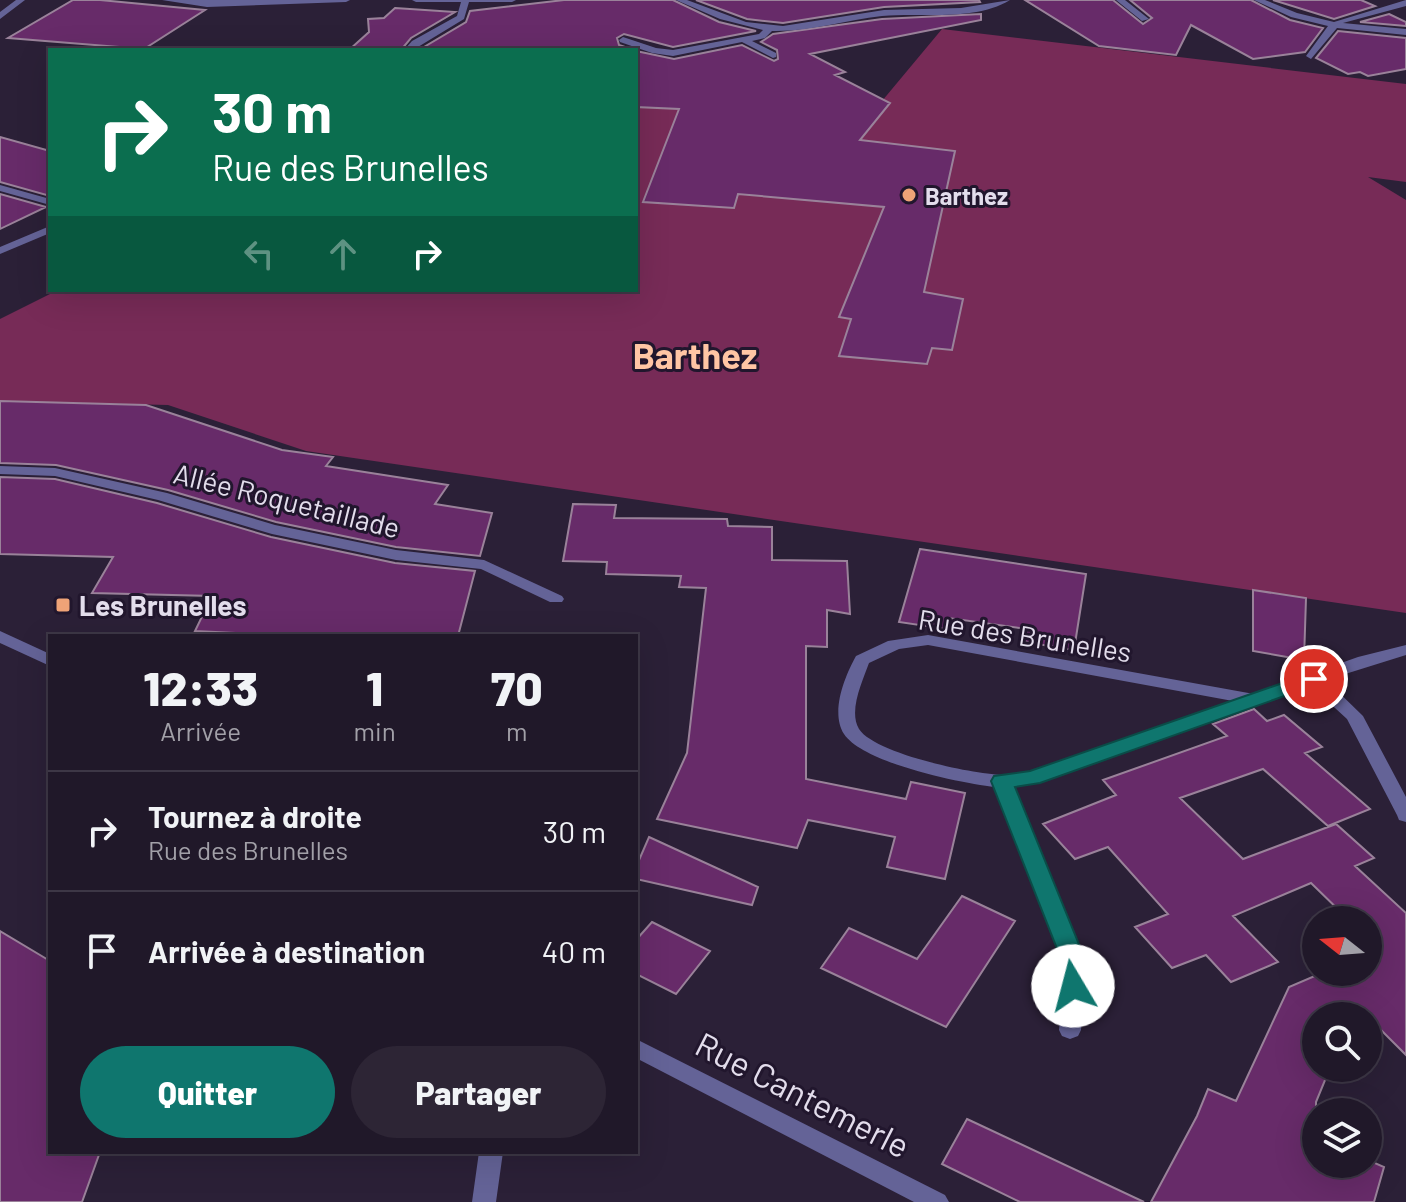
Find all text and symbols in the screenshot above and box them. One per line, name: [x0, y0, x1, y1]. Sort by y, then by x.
text: 30 m: [212, 77, 332, 144]
icon: right: [80, 80, 184, 184]
text: Rue des Brunelles: [212, 145, 489, 188]
place label: Barthez: [925, 181, 1008, 210]
marker: Barthez: [900, 186, 918, 204]
icon: left: [237, 232, 281, 276]
icon: ahead: [321, 232, 365, 276]
icon: right: [405, 232, 449, 276]
district label: Barthez: [633, 333, 757, 376]
street label: Allée Roquetaillade: [170, 455, 404, 545]
place label: Les Brunelles: [79, 588, 246, 622]
marker: Les Brunelles: [54, 596, 72, 614]
street label: Rue des Brunelles: [916, 601, 1134, 669]
pin: [1280, 645, 1348, 713]
icon: arrive: [1292, 657, 1336, 701]
text: 12:33: [143, 658, 258, 716]
text: 1: [366, 658, 383, 716]
text: 70: [491, 658, 543, 716]
text: Arrivée: [160, 715, 241, 746]
text: min: [354, 715, 396, 746]
text: m: [506, 715, 528, 746]
text: Tournez à droite: [148, 798, 362, 834]
icon: right: [80, 809, 124, 853]
text: 30 m: [543, 813, 606, 849]
text: Rue des Brunelles: [148, 834, 348, 865]
north arrow: [1302, 906, 1382, 986]
map controls: [1302, 906, 1382, 1178]
icon: arrive: [80, 929, 124, 973]
text: Arrivée à destination: [148, 933, 425, 969]
text: 40 m: [542, 933, 606, 969]
position arrow: [1031, 944, 1115, 1028]
button: search: [1302, 1002, 1382, 1082]
street label: Rue Cantemerle: [689, 1023, 917, 1165]
button: Quitter: [80, 1046, 335, 1138]
button: Partager: [351, 1046, 606, 1138]
button: layers: [1302, 1098, 1382, 1178]

